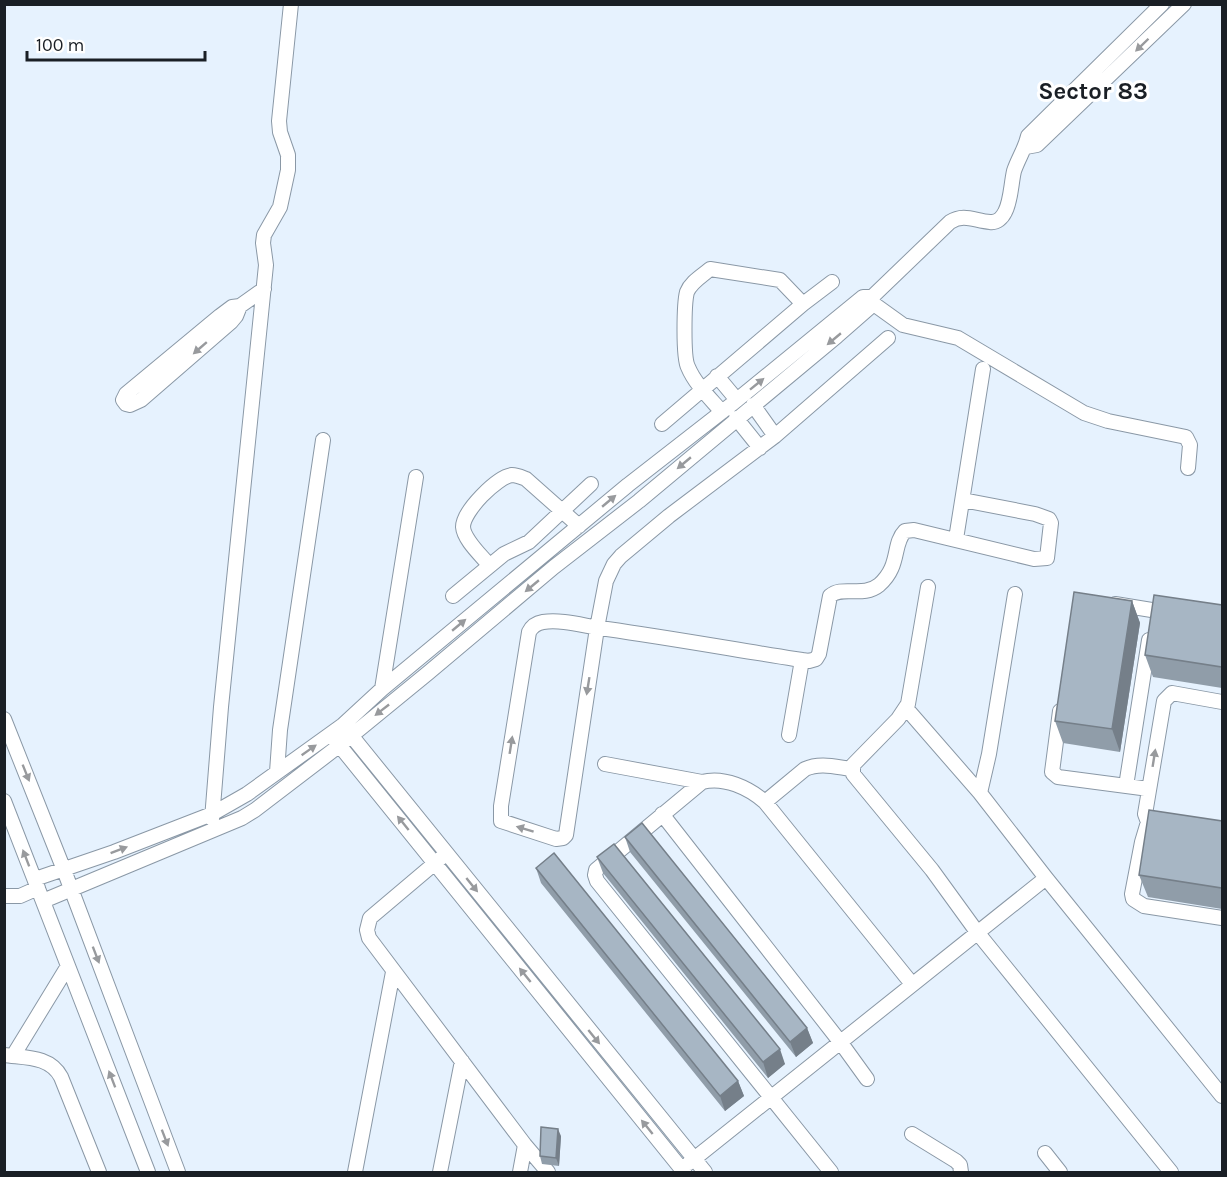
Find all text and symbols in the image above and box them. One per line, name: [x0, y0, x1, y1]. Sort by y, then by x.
scale bar: [27, 24, 206, 62]
text: 100 m: [36, 34, 84, 56]
one-way arrow: [1136, 38, 1150, 52]
district label: Sector 83: [1038, 77, 1148, 105]
one-way arrow: [826, 332, 842, 345]
one-way arrow: [193, 341, 208, 354]
one-way arrow: [749, 377, 765, 390]
one-way arrow: [676, 457, 692, 470]
one-way arrow: [601, 495, 616, 508]
one-way arrow: [525, 579, 540, 592]
one-way arrow: [451, 619, 467, 632]
one-way arrow: [584, 676, 593, 695]
one-way arrow: [374, 703, 389, 715]
one-way arrow: [507, 735, 516, 754]
one-way arrow: [301, 745, 317, 756]
one-way arrow: [1150, 748, 1159, 767]
one-way arrow: [21, 765, 31, 783]
one-way arrow: [396, 815, 409, 831]
one-way arrow: [516, 824, 534, 833]
one-way arrow: [110, 845, 128, 855]
one-way arrow: [21, 849, 31, 867]
one-way arrow: [465, 877, 478, 893]
one-way arrow: [92, 946, 101, 964]
one-way arrow: [519, 968, 532, 983]
one-way arrow: [588, 1029, 601, 1045]
one-way arrow: [107, 1070, 116, 1088]
one-way arrow: [641, 1119, 654, 1135]
one-way arrow: [160, 1129, 170, 1147]

